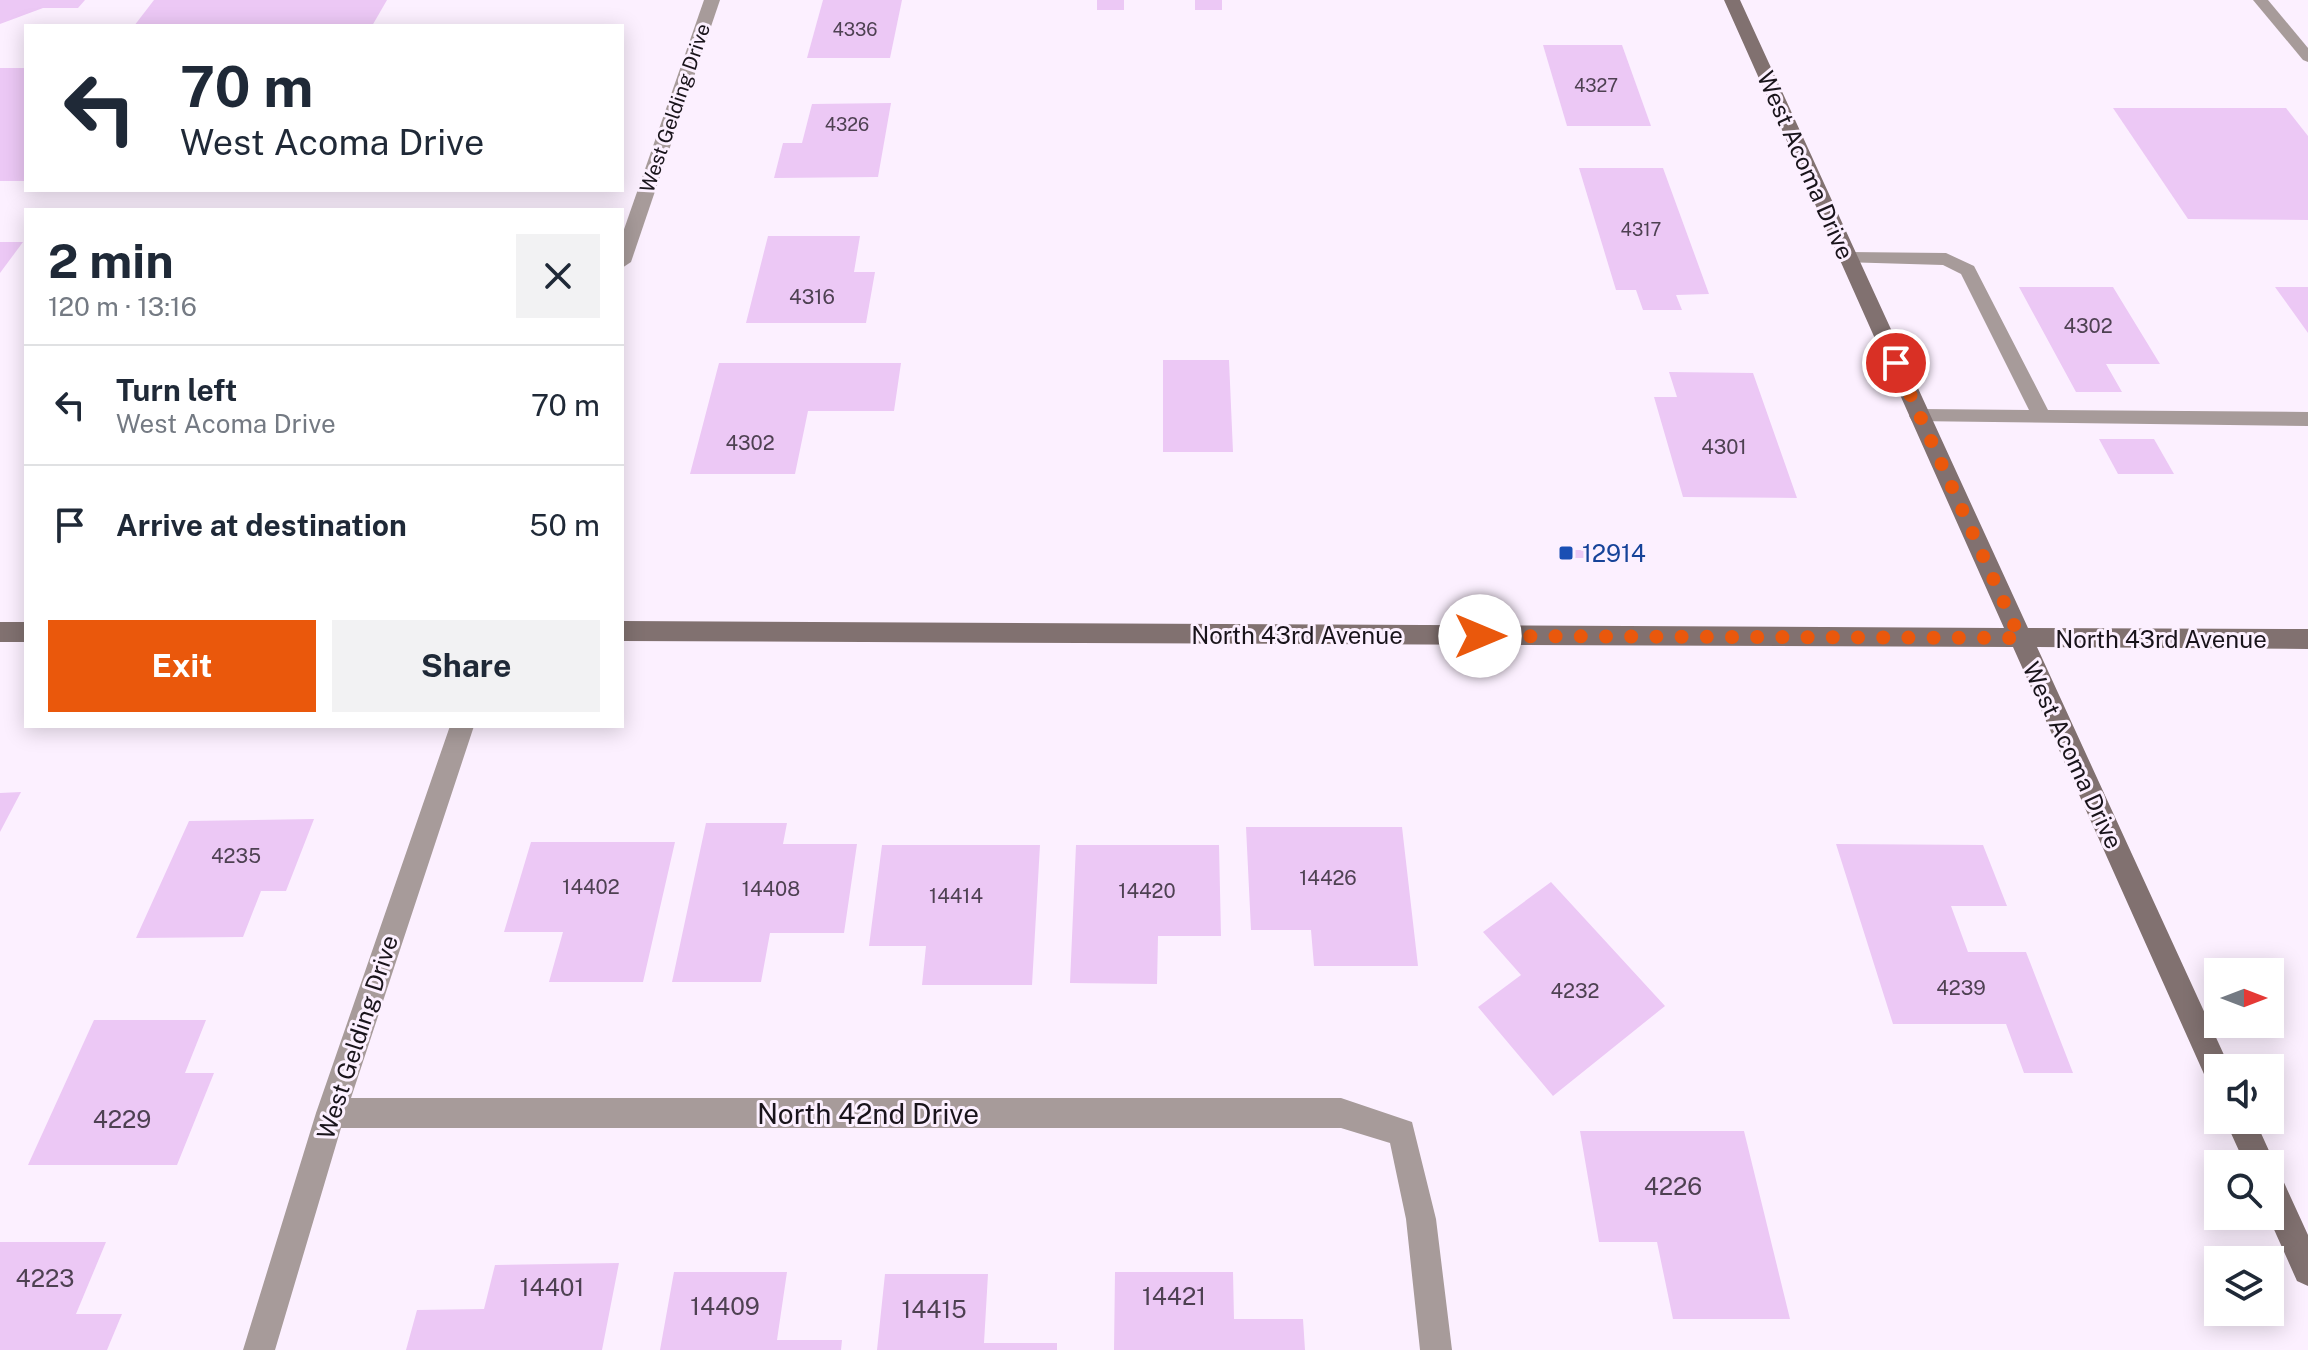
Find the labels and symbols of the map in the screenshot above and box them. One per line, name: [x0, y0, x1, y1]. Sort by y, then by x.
house number: 4336: [833, 19, 877, 40]
street label: West Gelding Drive: [635, 20, 715, 196]
street label: West Acoma Drive: [1752, 67, 1860, 263]
house number: 4327: [1574, 75, 1618, 96]
house number: 4326: [825, 114, 869, 135]
house number: 4317: [1621, 219, 1661, 240]
house number: 4316: [789, 285, 835, 309]
house number: 4302: [2063, 314, 2113, 338]
pin: [1862, 329, 1930, 397]
house number: 4302: [725, 431, 775, 455]
house number: 4301: [1701, 435, 1747, 459]
place label: 12914: [1582, 539, 1646, 567]
marker: 12914: [1557, 544, 1575, 562]
position arrow: [1438, 594, 1522, 678]
street label: North 43rd Avenue: [1191, 621, 1403, 649]
street label: North 43rd Avenue: [2055, 625, 2267, 653]
street label: West Acoma Drive: [2017, 657, 2129, 853]
house number: 4235: [211, 844, 261, 868]
house number: 14426: [1299, 866, 1357, 890]
house number: 14402: [562, 875, 620, 899]
house number: 14408: [742, 877, 800, 901]
house number: 14420: [1118, 879, 1176, 903]
house number: 14414: [929, 884, 983, 908]
street label: West Gelding Drive: [311, 931, 403, 1143]
north arrow: [2204, 958, 2284, 1038]
house number: 4239: [1936, 976, 1986, 1000]
house number: 4232: [1550, 979, 1600, 1003]
street label: North 42nd Drive: [757, 1097, 979, 1130]
house number: 4229: [93, 1105, 151, 1133]
house number: 4226: [1644, 1172, 1702, 1200]
house number: 4223: [16, 1264, 74, 1292]
house number: 14401: [520, 1273, 584, 1301]
house number: 14421: [1142, 1282, 1206, 1310]
house number: 14409: [690, 1292, 760, 1320]
house number: 14415: [901, 1295, 967, 1323]

